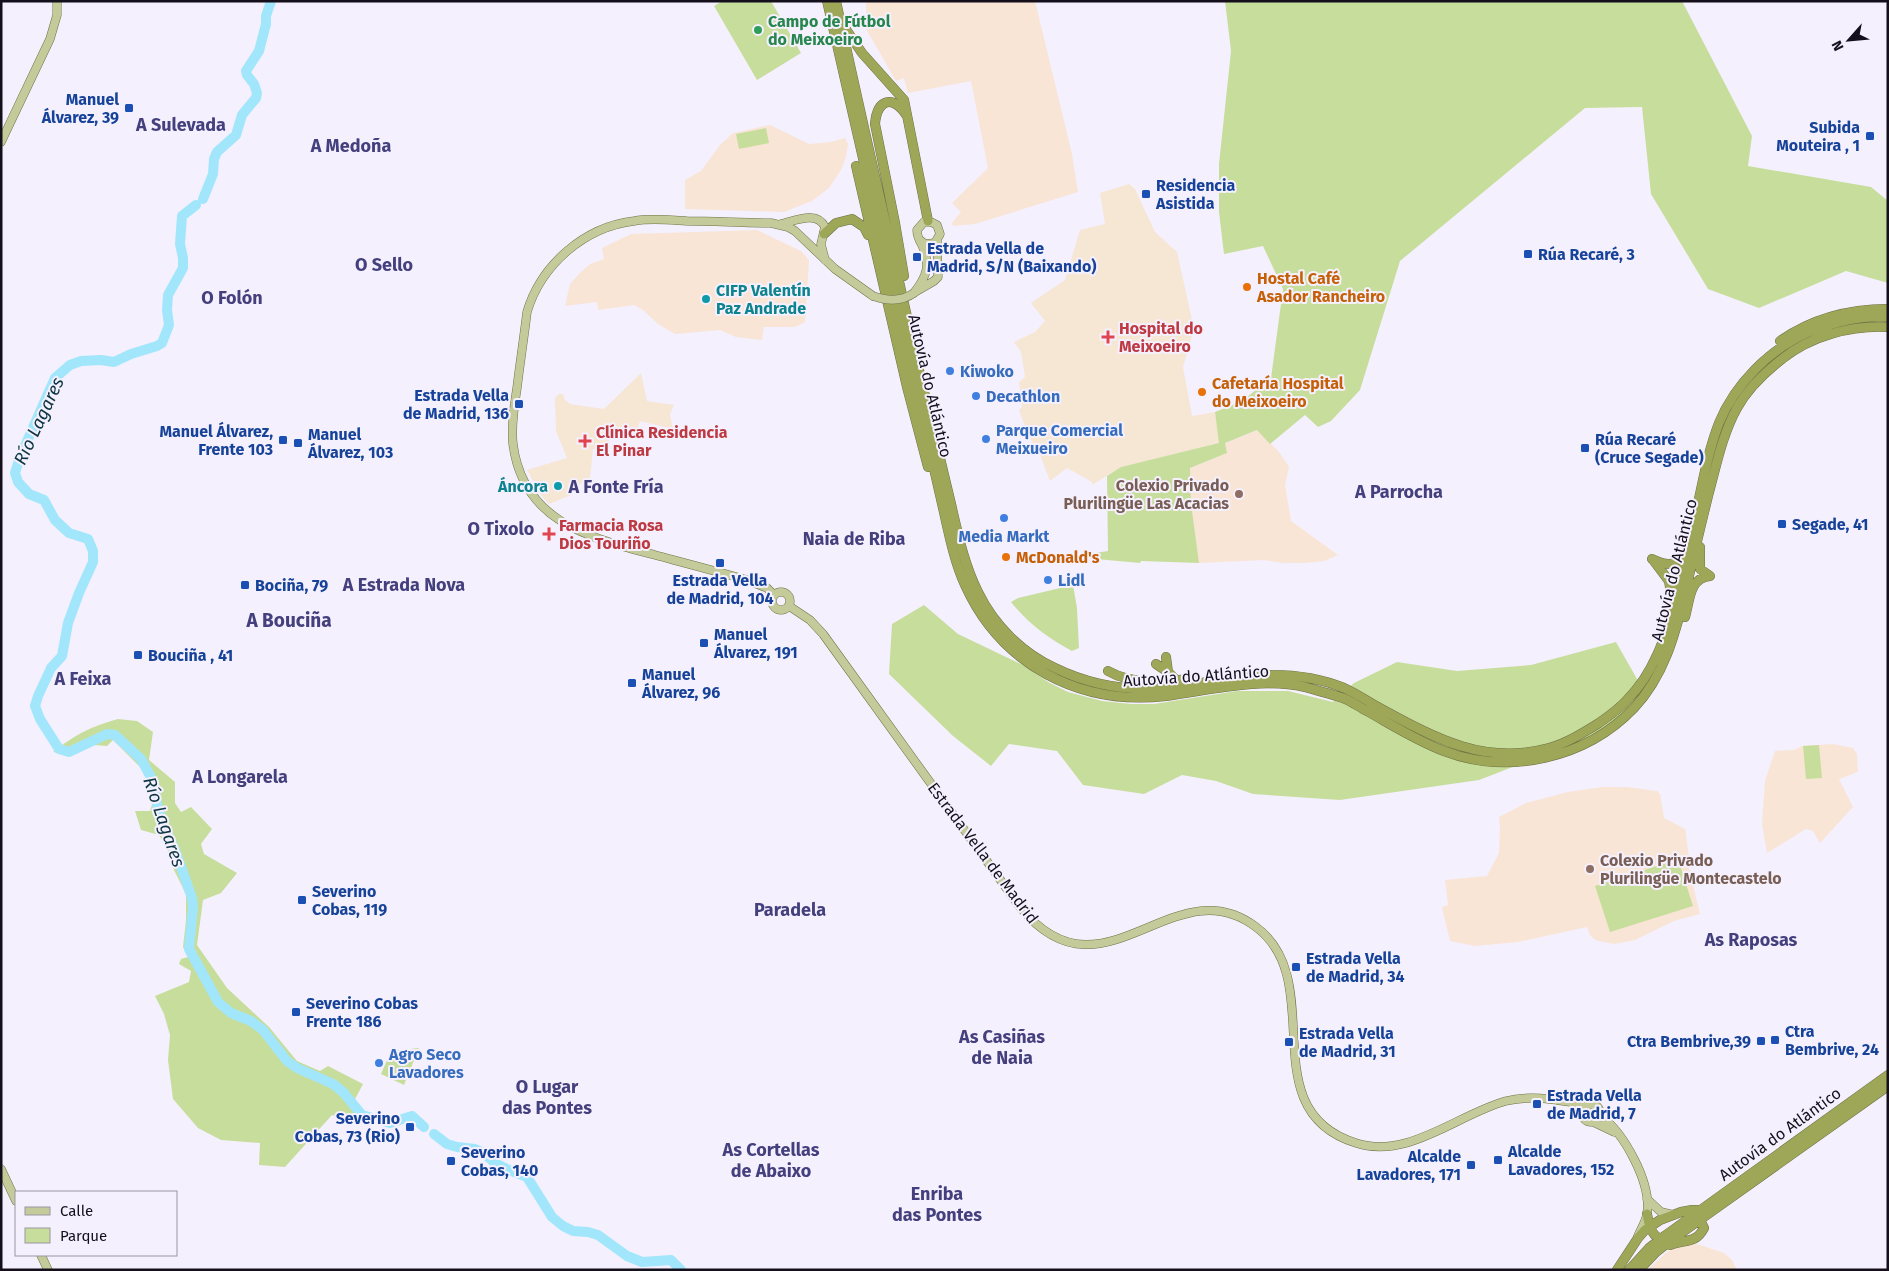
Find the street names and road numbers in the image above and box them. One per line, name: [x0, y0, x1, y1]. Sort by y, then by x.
street label: Autovía do Atlántico: [904, 313, 956, 459]
street label: Autovía do Atlántico: [1647, 497, 1701, 643]
street label: Autovía do Atlántico: [1122, 661, 1270, 691]
street label: Estrada Vella de Madrid: [924, 779, 1042, 927]
street label: Autovía do Atlántico: [1715, 1083, 1845, 1185]

